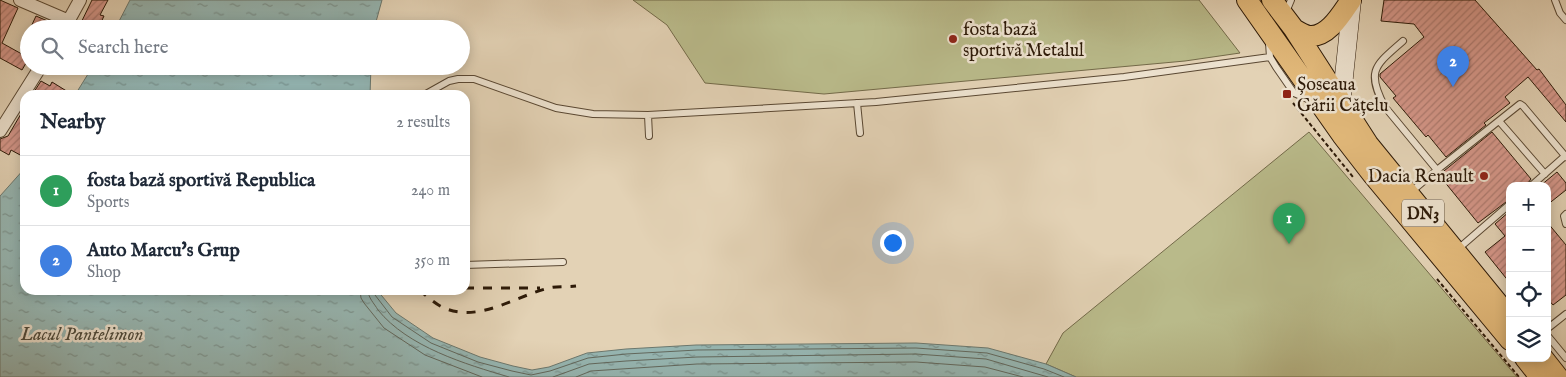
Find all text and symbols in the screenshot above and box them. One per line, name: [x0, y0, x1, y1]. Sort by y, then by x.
place label: fosta bază sportivă Metalul: [963, 19, 1084, 63]
search box: [20, 20, 470, 75]
marker: fosta bază sportivă Metalul: [947, 33, 959, 45]
icon: search: [38, 34, 66, 62]
text: Search here: [78, 36, 169, 60]
pin: 2: [1437, 46, 1469, 87]
place label: Șoseaua Gării Cățelu: [1297, 74, 1389, 118]
marker: Șoseaua Gării Cățelu: [1281, 88, 1293, 100]
text: Nearby: [40, 109, 105, 136]
text: 2 results: [396, 113, 450, 133]
place label: Dacia Renault: [1368, 166, 1474, 189]
text: fosta bază sportivă Republica: [87, 169, 315, 193]
marker: Dacia Renault: [1478, 170, 1490, 182]
text: 1: [53, 181, 59, 201]
text: 240 m: [411, 181, 450, 201]
map controls: [1506, 182, 1551, 362]
button: +: [1506, 182, 1551, 227]
text: Sports: [87, 193, 129, 213]
road number: DN3: [1402, 200, 1444, 227]
pin: 1: [1273, 203, 1305, 244]
button: −: [1506, 227, 1551, 272]
your location: [880, 230, 906, 256]
text: Auto Marcu's Grup: [87, 239, 240, 263]
text: 2: [52, 251, 60, 271]
text: 350 m: [415, 251, 450, 271]
text: Shop: [87, 263, 121, 283]
button: locate: [1506, 272, 1551, 317]
button: layers: [1506, 317, 1551, 362]
water label: Lacul Pantelimon: [20, 323, 143, 347]

